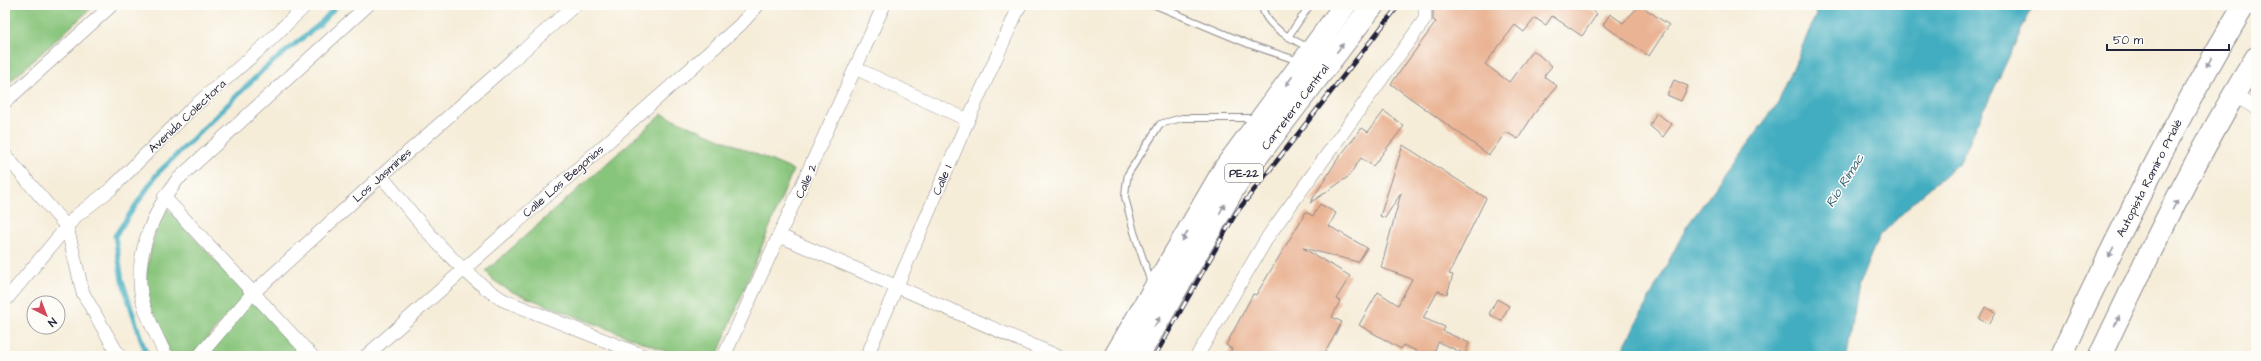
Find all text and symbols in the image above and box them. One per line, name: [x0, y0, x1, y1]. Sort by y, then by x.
scale bar: [2107, 26, 2229, 52]
text: 50 m: [2113, 32, 2144, 49]
one-way arrow: [1335, 43, 1344, 54]
one-way arrow: [2206, 56, 2213, 68]
street label: Carretera Central: [1257, 61, 1333, 154]
street label: Avenida Colectora: [145, 76, 230, 157]
one-way arrow: [1285, 76, 1293, 87]
street label: Autopista Ramiro Prialé: [2112, 116, 2187, 240]
street label: Calle Las Begonias: [519, 141, 608, 222]
street label: Los Jasmines: [349, 144, 416, 206]
water label: Río Rímac: [1821, 150, 1869, 211]
street label: Calle 2: [791, 161, 822, 201]
street label: Calle 1: [929, 162, 957, 198]
road number: PE-22: [1225, 164, 1263, 182]
one-way arrow: [2172, 199, 2178, 211]
one-way arrow: [1218, 203, 1225, 215]
one-way arrow: [1182, 230, 1189, 242]
one-way arrow: [2108, 247, 2114, 258]
north arrow: [26, 295, 66, 335]
text: N: [45, 314, 60, 330]
one-way arrow: [2114, 315, 2120, 327]
one-way arrow: [1154, 316, 1161, 328]

